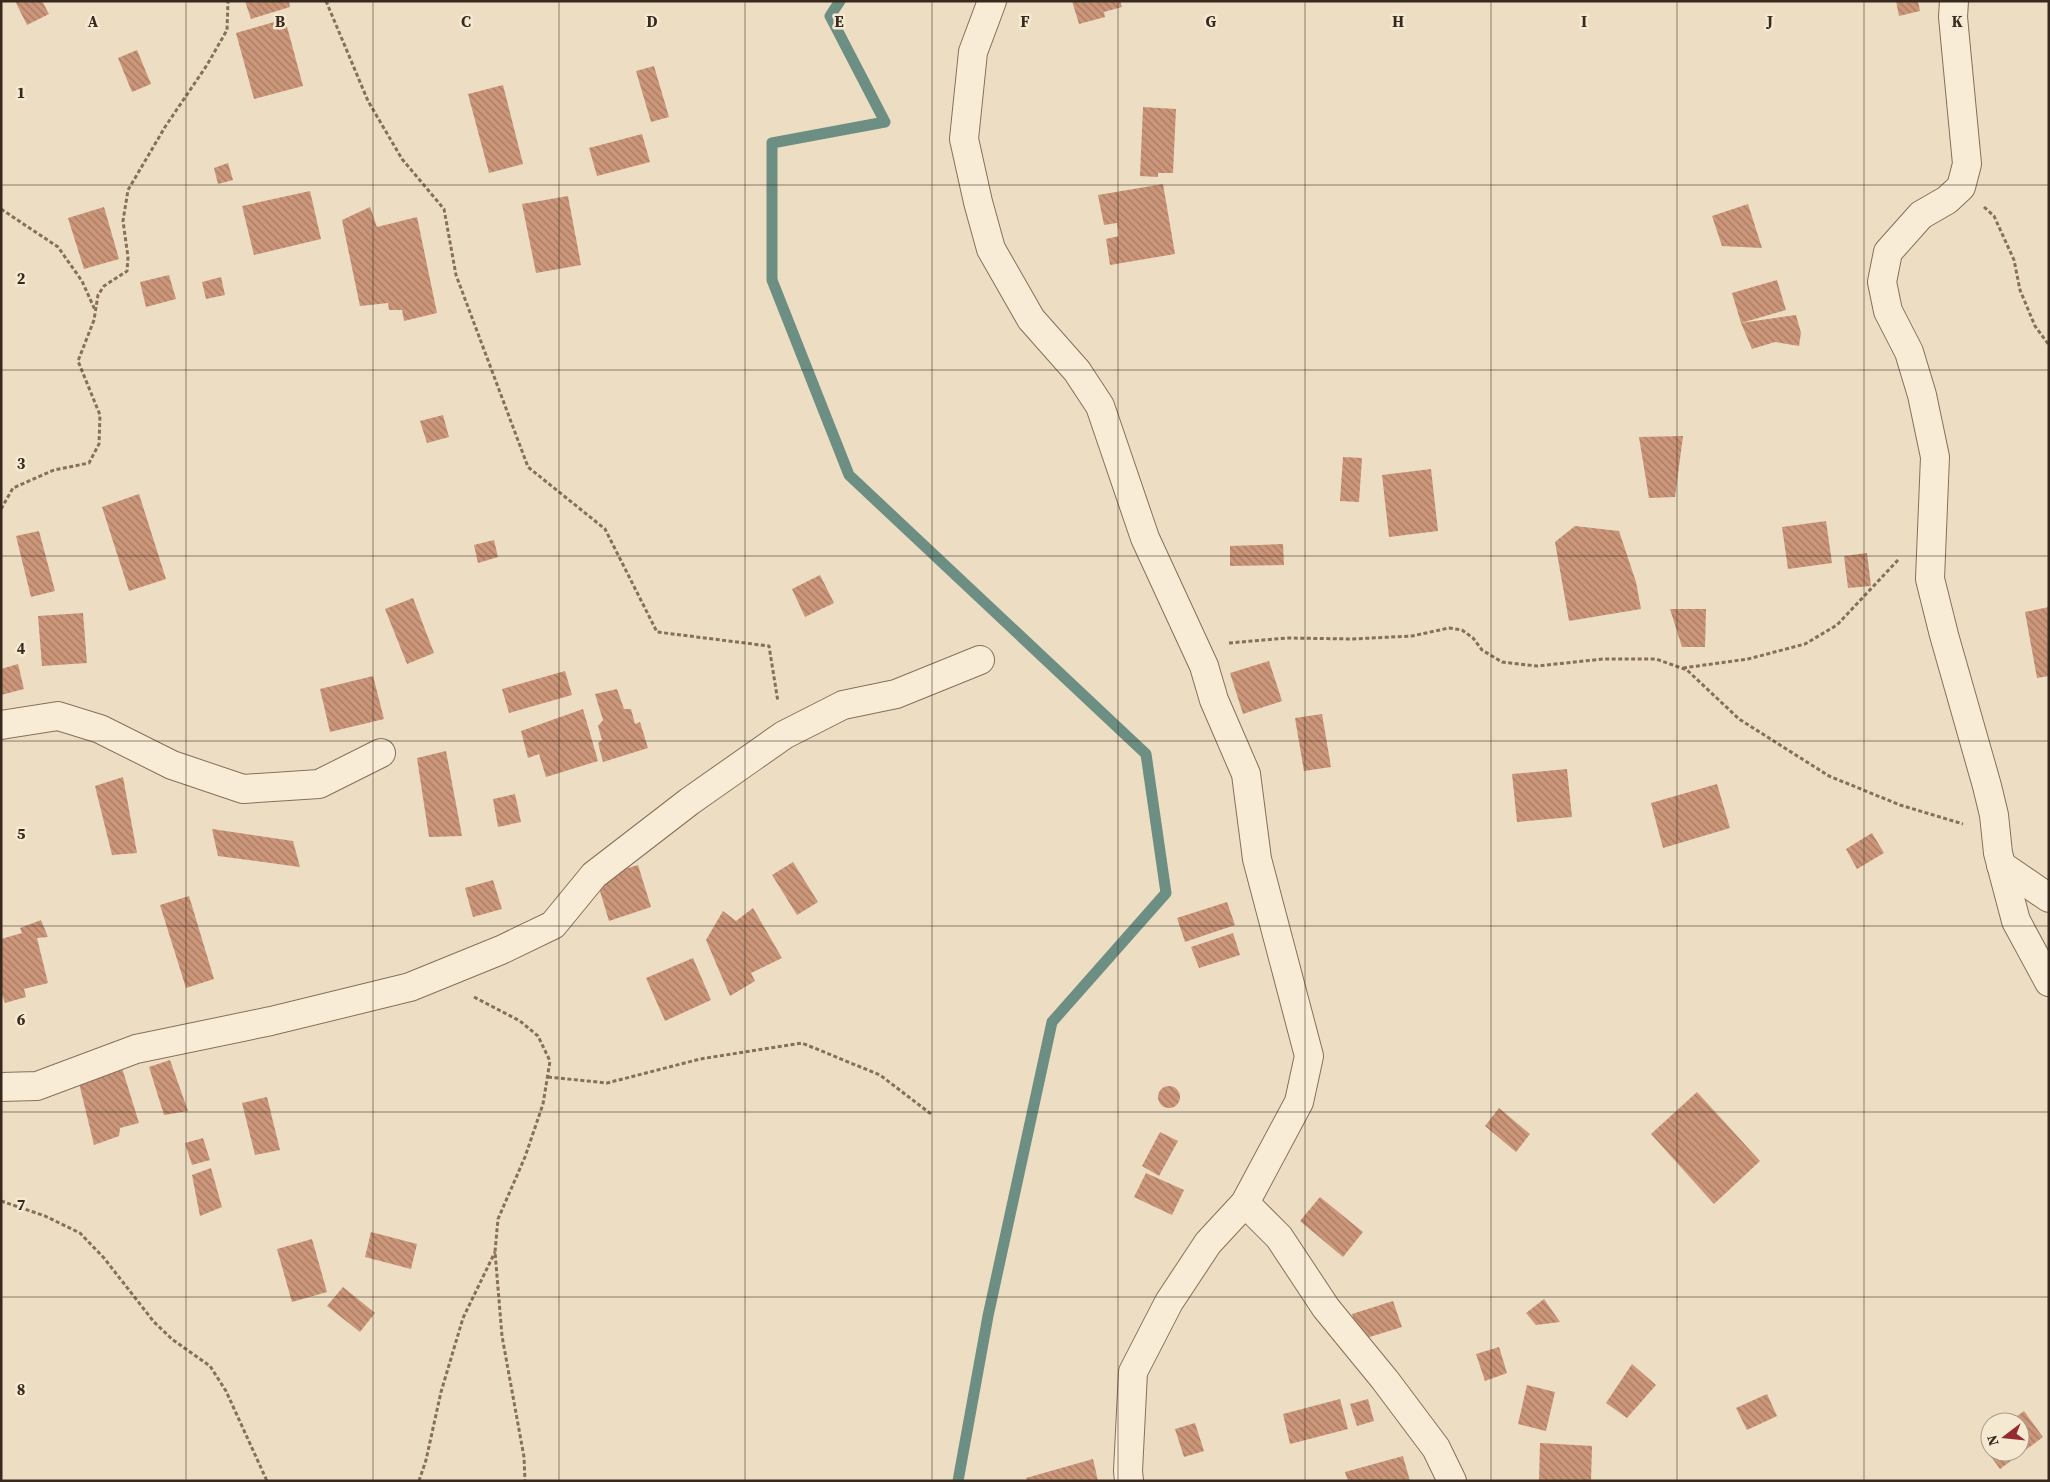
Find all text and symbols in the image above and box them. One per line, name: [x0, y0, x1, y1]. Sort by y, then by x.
text: A: [88, 10, 99, 32]
text: B: [275, 10, 286, 32]
text: C: [461, 10, 471, 32]
text: D: [646, 10, 658, 32]
text: E: [834, 10, 844, 32]
text: F: [1020, 10, 1030, 32]
text: G: [1206, 10, 1217, 32]
text: H: [1392, 10, 1404, 32]
text: I: [1581, 10, 1587, 32]
text: J: [1766, 10, 1773, 32]
text: K: [1951, 10, 1963, 32]
text: 1: [17, 81, 25, 103]
text: 2: [17, 267, 26, 289]
text: 3: [17, 452, 26, 474]
text: 4: [17, 637, 26, 659]
text: 5: [17, 822, 26, 844]
text: 6: [17, 1008, 26, 1030]
text: 7: [17, 1193, 26, 1215]
text: 8: [17, 1378, 25, 1400]
north arrow: [1980, 1412, 2030, 1462]
text: N: [1981, 1433, 2004, 1448]

